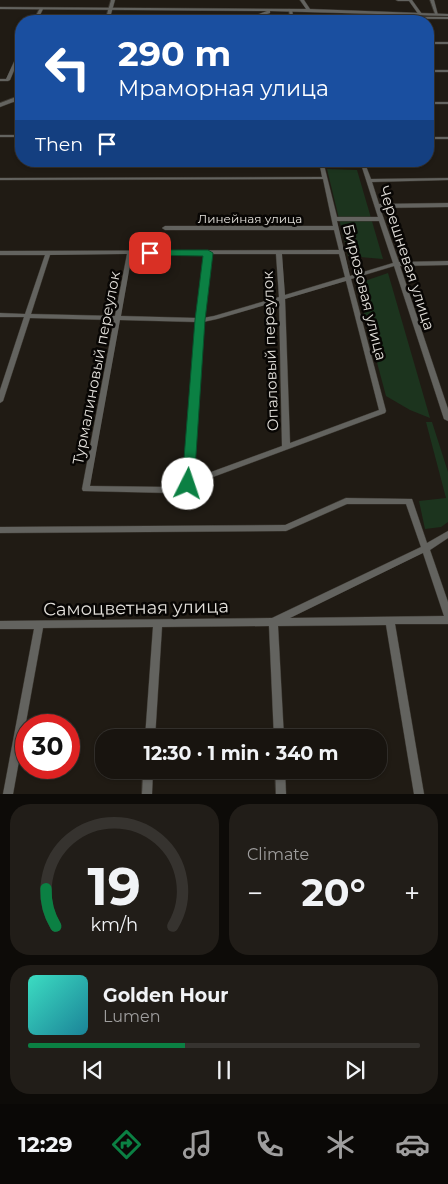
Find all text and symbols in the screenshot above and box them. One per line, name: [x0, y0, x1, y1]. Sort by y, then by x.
text: 290 m: [118, 32, 231, 75]
icon: left: [35, 35, 100, 100]
text: Мраморная улица: [118, 75, 329, 102]
icon: arrive: [93, 130, 121, 158]
text: Then: [35, 133, 83, 156]
street label: Черешневая улица: [375, 183, 439, 333]
street label: Линейная улица: [198, 211, 302, 226]
street label: Бирюзовая улица: [339, 222, 391, 362]
pin: [129, 232, 171, 274]
icon: arrive: [136, 239, 164, 267]
street label: Турмалиновый переулок: [68, 269, 124, 466]
street label: Опаловый переулок: [258, 270, 282, 431]
position arrow: [161, 457, 213, 509]
street label: Самоцветная улица: [43, 595, 229, 621]
speed limit sign: 30: [15, 714, 80, 779]
text: 12:30 · 1 min · 340 m: [144, 742, 338, 765]
text: Climate: [247, 845, 309, 864]
text: 19: [88, 855, 141, 918]
text: 20°: [301, 869, 366, 916]
text: −: [247, 876, 263, 910]
text: +: [404, 876, 420, 910]
text: km/h: [91, 914, 138, 935]
text: Golden Hour: [103, 984, 229, 1007]
text: Lumen: [103, 1007, 161, 1026]
icon: previous: [79, 1056, 107, 1084]
icon: pause: [210, 1056, 238, 1084]
icon: next: [341, 1056, 369, 1084]
icon: directions: [109, 1127, 144, 1162]
icon: music: [180, 1127, 215, 1162]
icon: phone: [252, 1127, 287, 1162]
icon: climate: [323, 1127, 358, 1162]
icon: car: [395, 1127, 430, 1162]
text: 12:29: [18, 1131, 73, 1158]

